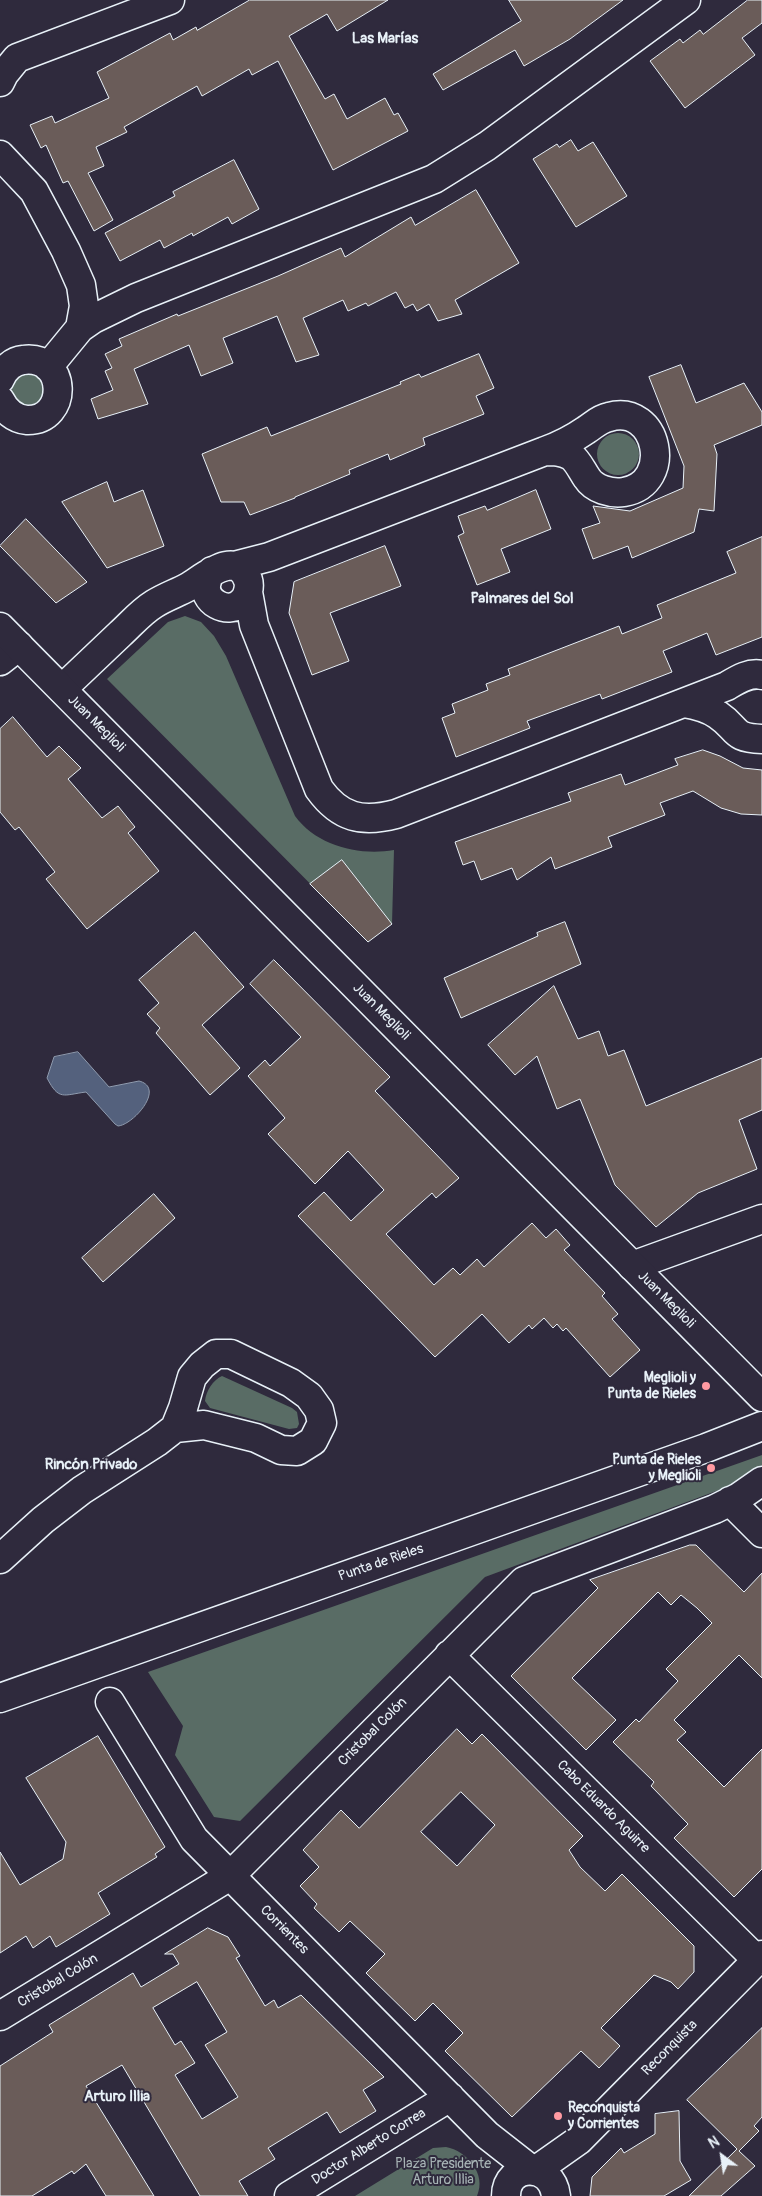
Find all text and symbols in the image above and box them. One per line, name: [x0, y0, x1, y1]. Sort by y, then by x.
district label: Las Marías: [352, 30, 418, 48]
district label: Palmares del Sol: [470, 590, 574, 608]
street label: Juan Meglioli: [64, 692, 128, 756]
street label: Juan Meglioli: [349, 980, 413, 1044]
street label: Juan Meglioli: [634, 1268, 698, 1332]
place label: Meglioli y Punta de Rieles: [607, 1370, 696, 1402]
marker: Meglioli y Punta de Rieles: [700, 1380, 712, 1392]
place label: Punta de Rieles y Meglioli: [612, 1452, 701, 1484]
district label: Rincón Privado: [45, 1456, 137, 1474]
marker: Punta de Rieles y Meglioli: [705, 1462, 717, 1474]
street label: Punta de Rieles: [336, 1541, 426, 1585]
street label: Cristobal Colón: [335, 1694, 411, 1770]
street label: Cabo Eduardo Aguirre: [553, 1757, 653, 1857]
street label: Corrientes: [256, 1902, 312, 1958]
street label: Cristobal Colón: [15, 1951, 101, 2011]
street label: Reconquista: [639, 2017, 701, 2079]
district label: Arturo Illia: [84, 2088, 150, 2106]
place label: Reconquista y Corrientes: [568, 2100, 640, 2132]
street label: Doctor Alberto Correa: [309, 2105, 429, 2189]
marker: Reconquista y Corrientes: [552, 2110, 564, 2122]
north arrow: [697, 2131, 747, 2181]
text: N: [706, 2133, 722, 2152]
park label: Plaza Presidente Arturo Illia: [395, 2156, 491, 2188]

